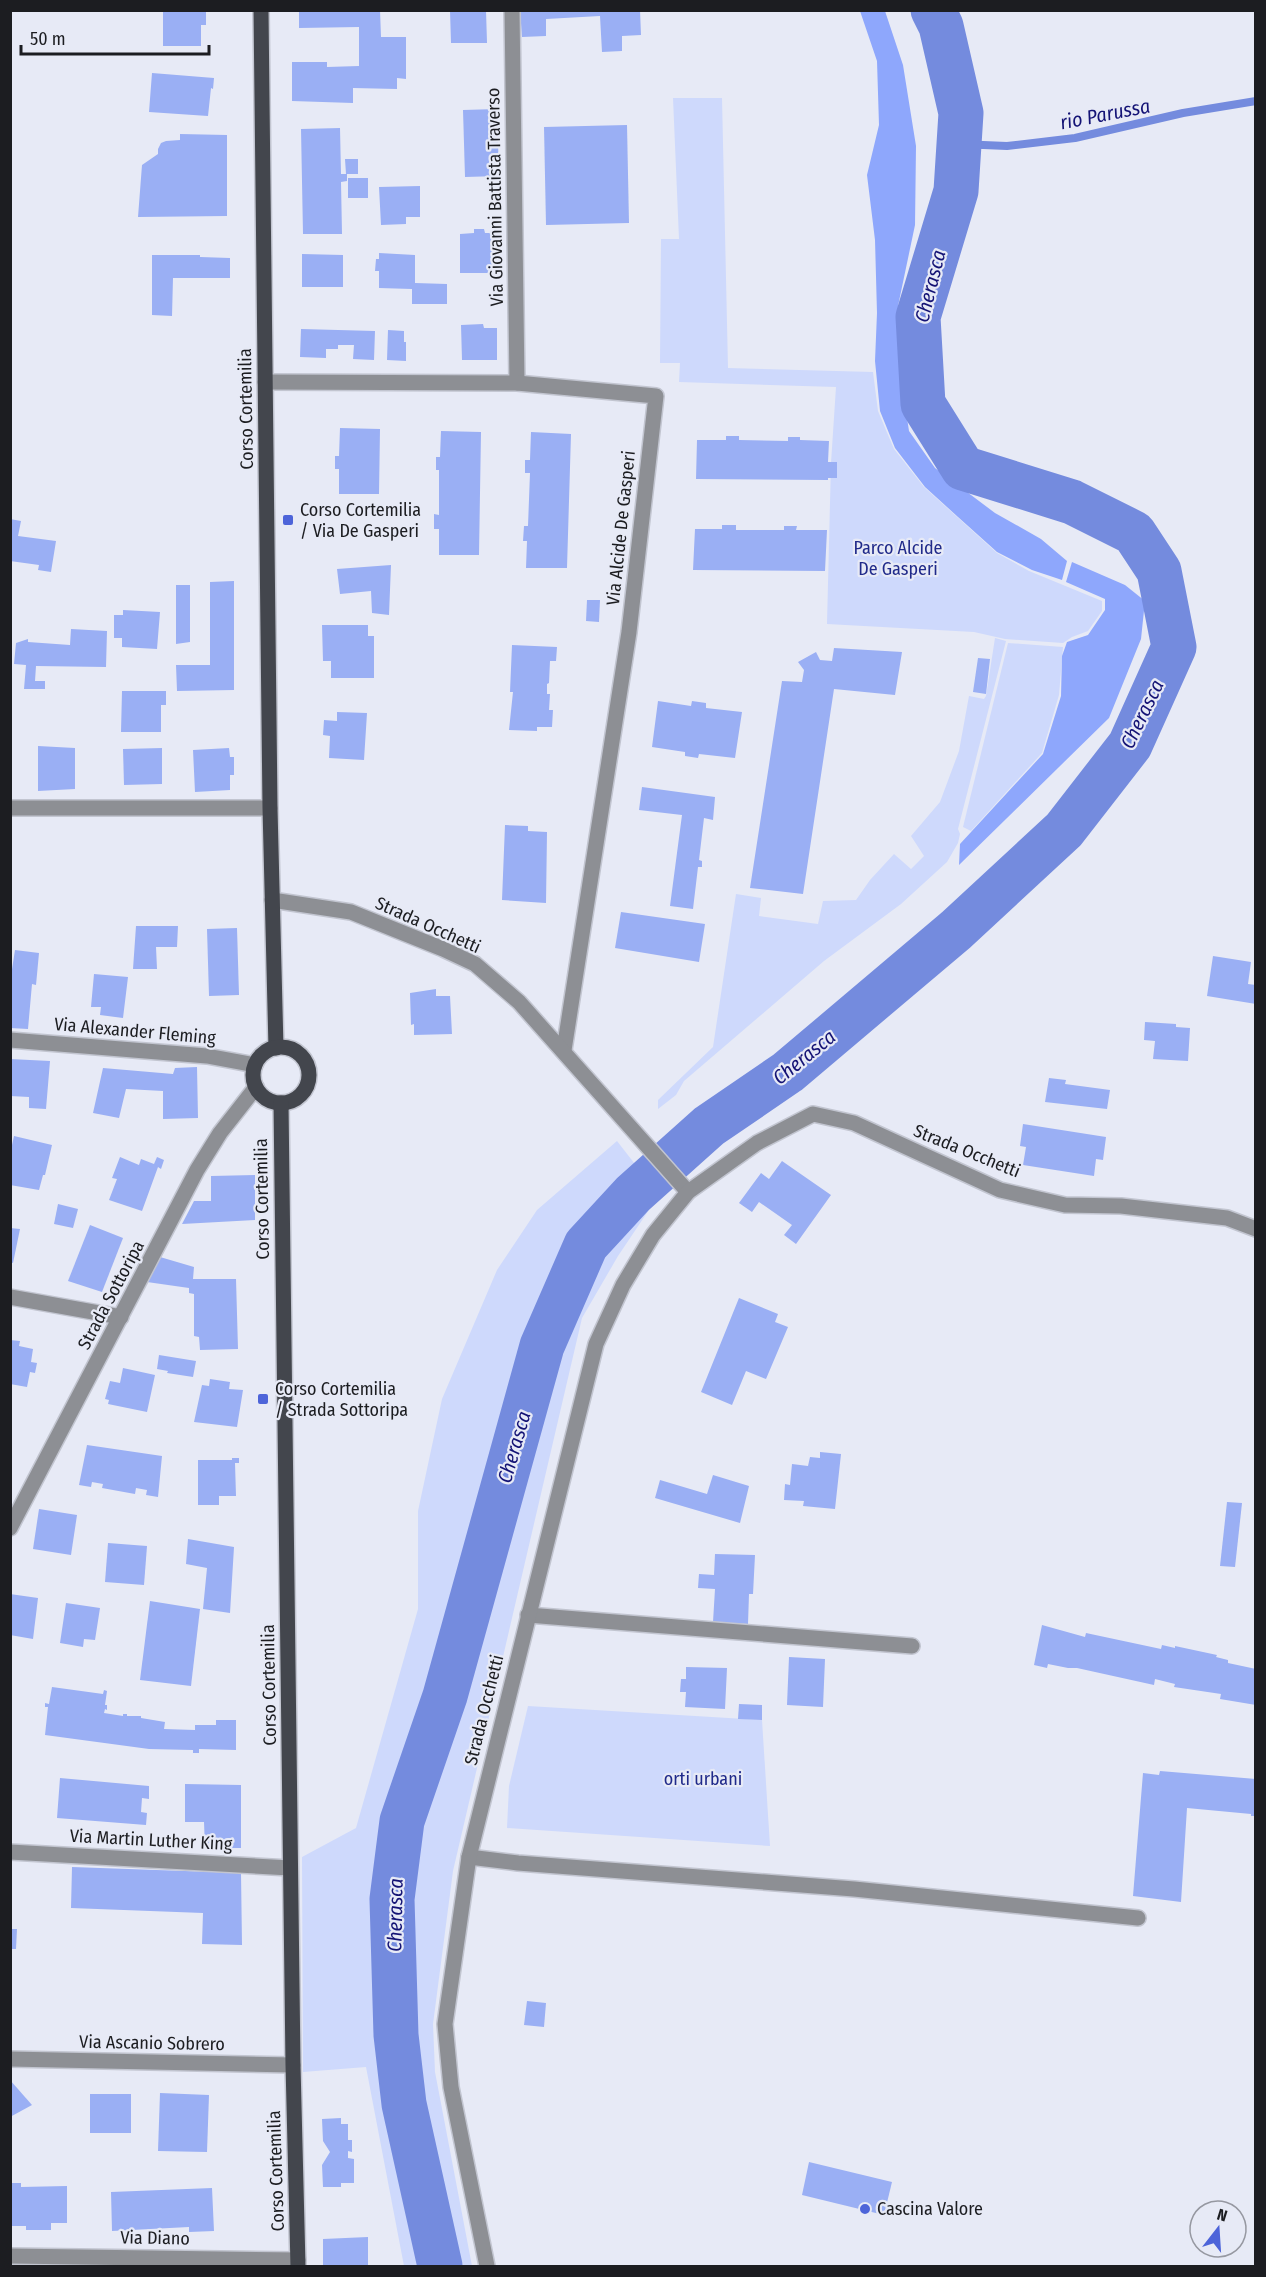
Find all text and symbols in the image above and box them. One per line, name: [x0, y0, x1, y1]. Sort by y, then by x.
scale bar: [21, 18, 208, 56]
text: 50 m: [30, 28, 66, 50]
street label: Via Giovanni Battista Traverso: [482, 87, 508, 307]
water label: rio Parussa: [1058, 93, 1152, 135]
water label: Cherasca: [909, 247, 951, 325]
street label: Corso Cortemilia: [234, 348, 258, 470]
street label: Via Alcide De Gasperi: [602, 450, 640, 606]
place label: Corso Cortemilia / Via De Gasperi: [300, 499, 421, 542]
marker: Corso Cortemilia / Via De Gasperi: [281, 513, 295, 527]
park label: Parco Alcide De Gasperi: [853, 537, 943, 580]
water label: Cherasca: [1115, 676, 1169, 752]
street label: Strada Occhetti: [372, 892, 484, 958]
street label: Via Alexander Fleming: [53, 1013, 217, 1049]
water label: Cherasca: [768, 1025, 840, 1089]
street label: Strada Occhetti: [910, 1120, 1024, 1182]
street label: Corso Cortemilia: [250, 1138, 274, 1260]
street label: Strada Sottoripa: [73, 1236, 149, 1353]
place label: Corso Cortemilia / Strada Sottoripa: [275, 1378, 408, 1421]
marker: Corso Cortemilia / Strada Sottoripa: [256, 1392, 270, 1406]
water label: Cherasca: [492, 1408, 536, 1486]
street label: Corso Cortemilia: [257, 1624, 281, 1746]
street label: Strada Occhetti: [460, 1652, 508, 1768]
park label: orti urbani: [664, 1768, 742, 1790]
street label: Via Martin Luther King: [69, 1825, 233, 1855]
water label: Cherasca: [382, 1878, 408, 1952]
street label: Via Ascanio Sobrero: [79, 2031, 225, 2055]
street label: Corso Cortemilia: [263, 2110, 289, 2232]
place label: Cascina Valore: [877, 2198, 983, 2220]
north arrow: [1188, 2199, 1248, 2259]
marker: Cascina Valore: [858, 2202, 872, 2216]
text: N: [1215, 2205, 1230, 2226]
street label: Via Diano: [120, 2226, 190, 2250]

